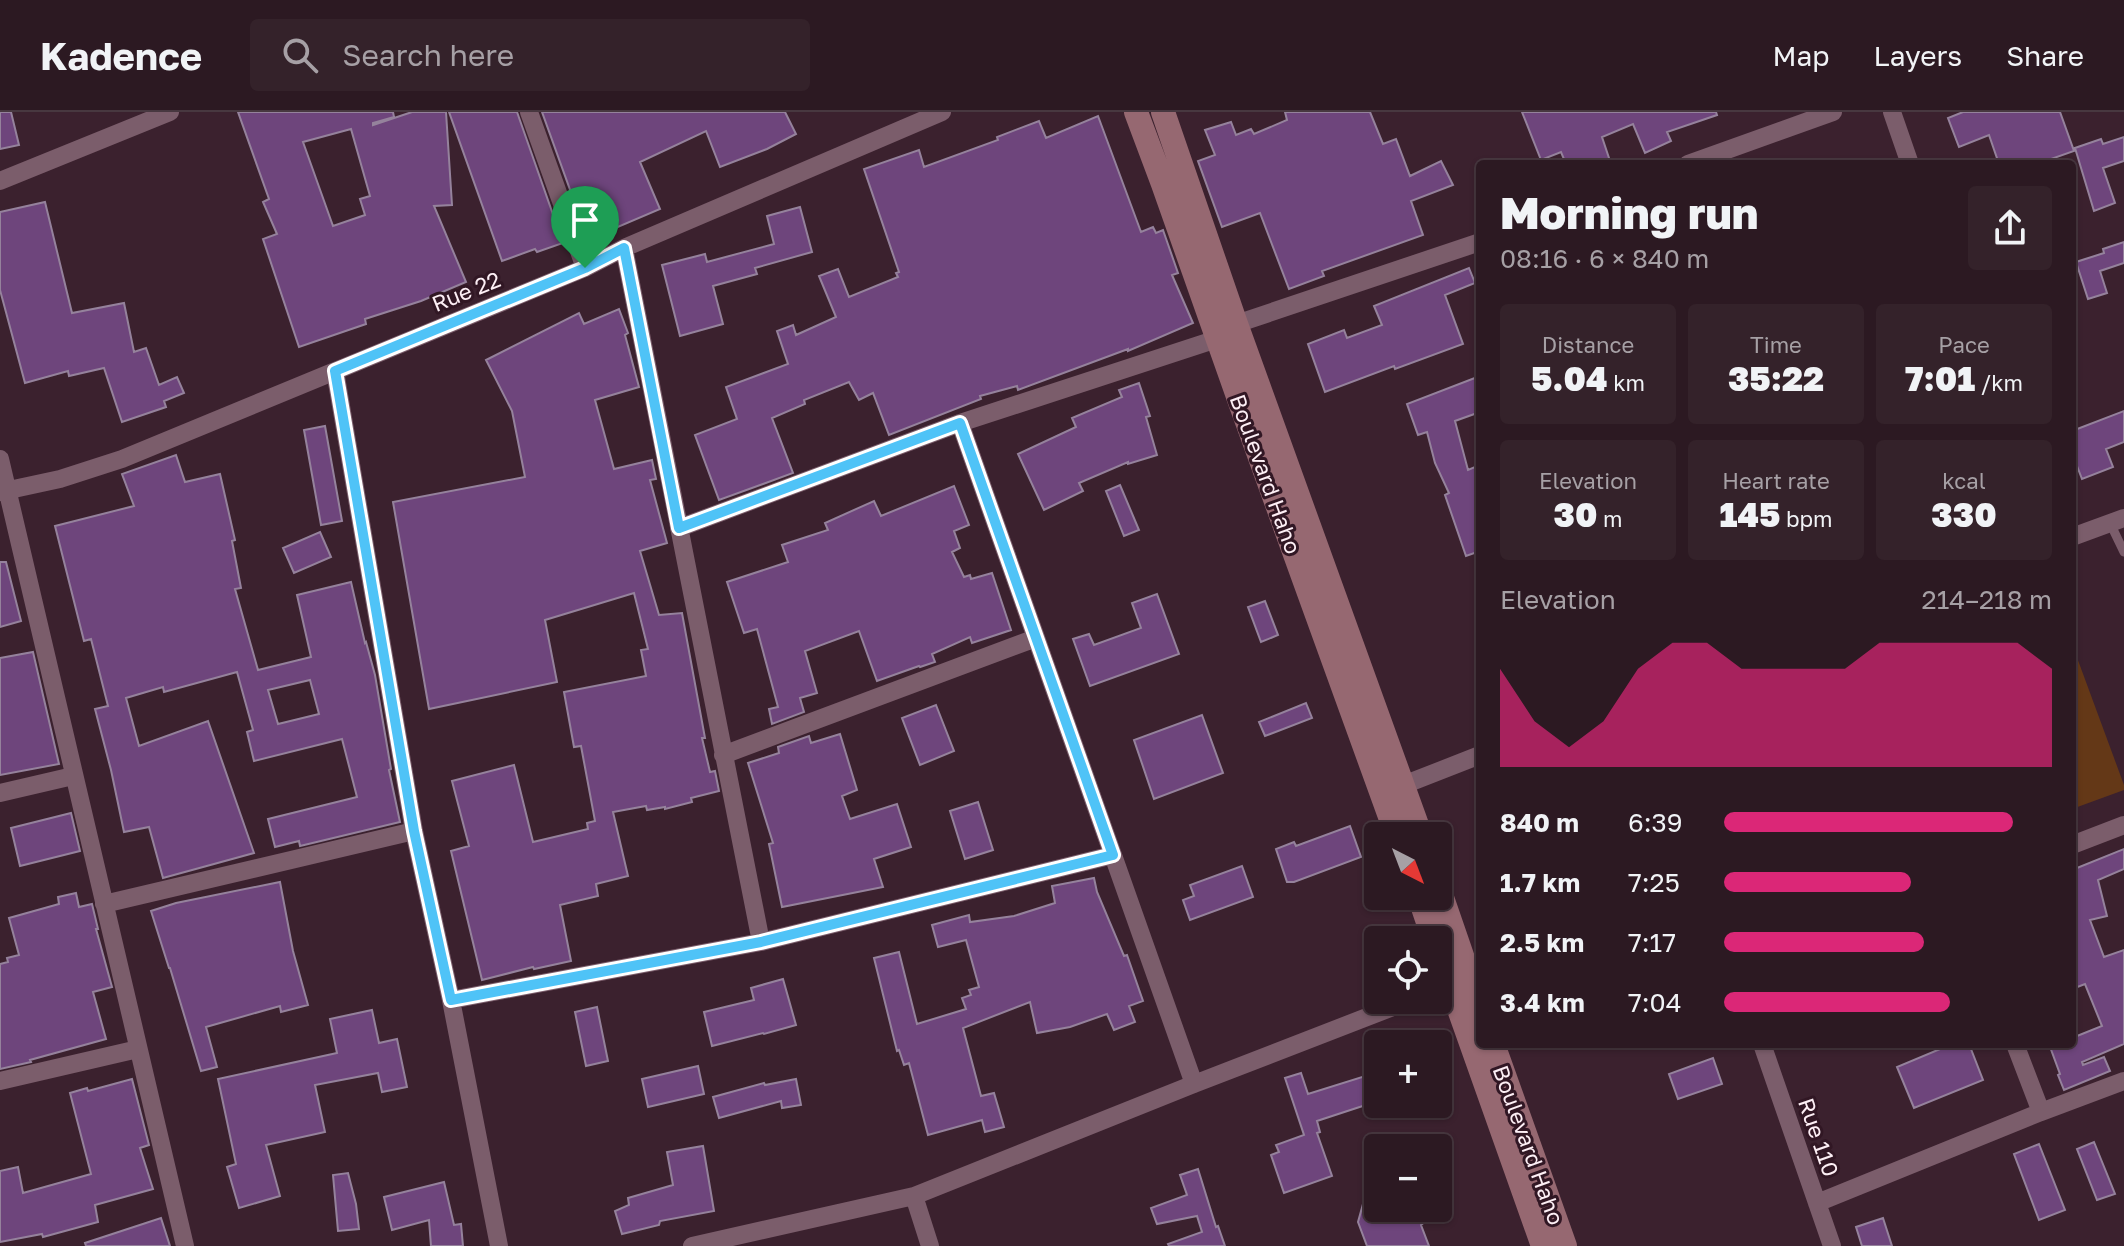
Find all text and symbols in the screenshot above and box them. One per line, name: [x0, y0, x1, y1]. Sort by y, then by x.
search box: [250, 19, 810, 91]
text: Kadence: [40, 33, 202, 78]
icon: search: [278, 33, 322, 77]
text: Search here: [342, 37, 514, 73]
text: Map: [1772, 39, 1830, 72]
text: Layers: [1874, 39, 1962, 72]
text: Share: [2006, 39, 2084, 72]
pin: [551, 186, 619, 268]
text: Morning run: [1500, 186, 1758, 239]
button: share: [1968, 186, 2052, 270]
icon: arrive: [563, 198, 607, 242]
text: 08:16 · 6 × 840 m: [1500, 243, 1709, 274]
street label: Rue 22: [428, 265, 504, 317]
text: Distance: [1542, 331, 1634, 358]
text: Time: [1750, 331, 1802, 358]
text: Pace: [1938, 331, 1990, 358]
text: 5.04: [1531, 358, 1608, 398]
text: 35:22: [1728, 358, 1824, 398]
text: 7:01: [1905, 358, 1975, 398]
text: km: [1608, 369, 1645, 396]
text: /km: [1975, 369, 2023, 396]
street label: Boulevard Haho: [1225, 391, 1307, 557]
text: Elevation: [1539, 467, 1637, 494]
text: Heart rate: [1722, 467, 1830, 494]
text: kcal: [1942, 467, 1986, 494]
text: 30: [1554, 494, 1597, 534]
text: 145: [1720, 494, 1780, 534]
text: 330: [1931, 494, 1997, 534]
text: m: [1597, 505, 1622, 532]
text: bpm: [1780, 505, 1833, 532]
text: Elevation: [1500, 584, 1616, 615]
text: 214–218 m: [1922, 584, 2052, 615]
text: 840 m: [1500, 807, 1579, 838]
text: 6:39: [1628, 807, 1682, 838]
north arrow: [1364, 822, 1452, 910]
map controls: [1364, 822, 1452, 1222]
text: 1.7 km: [1500, 867, 1580, 898]
text: 7:25: [1628, 867, 1680, 898]
button: locate: [1364, 926, 1452, 1014]
text: 2.5 km: [1500, 927, 1584, 958]
text: 7:17: [1628, 927, 1676, 958]
text: 3.4 km: [1500, 987, 1585, 1018]
text: 7:04: [1628, 987, 1682, 1018]
button: +: [1364, 1030, 1452, 1118]
street label: Boulevard Haho: [1488, 1062, 1570, 1228]
street label: Rue 110: [1793, 1094, 1845, 1180]
button: −: [1364, 1134, 1452, 1222]

